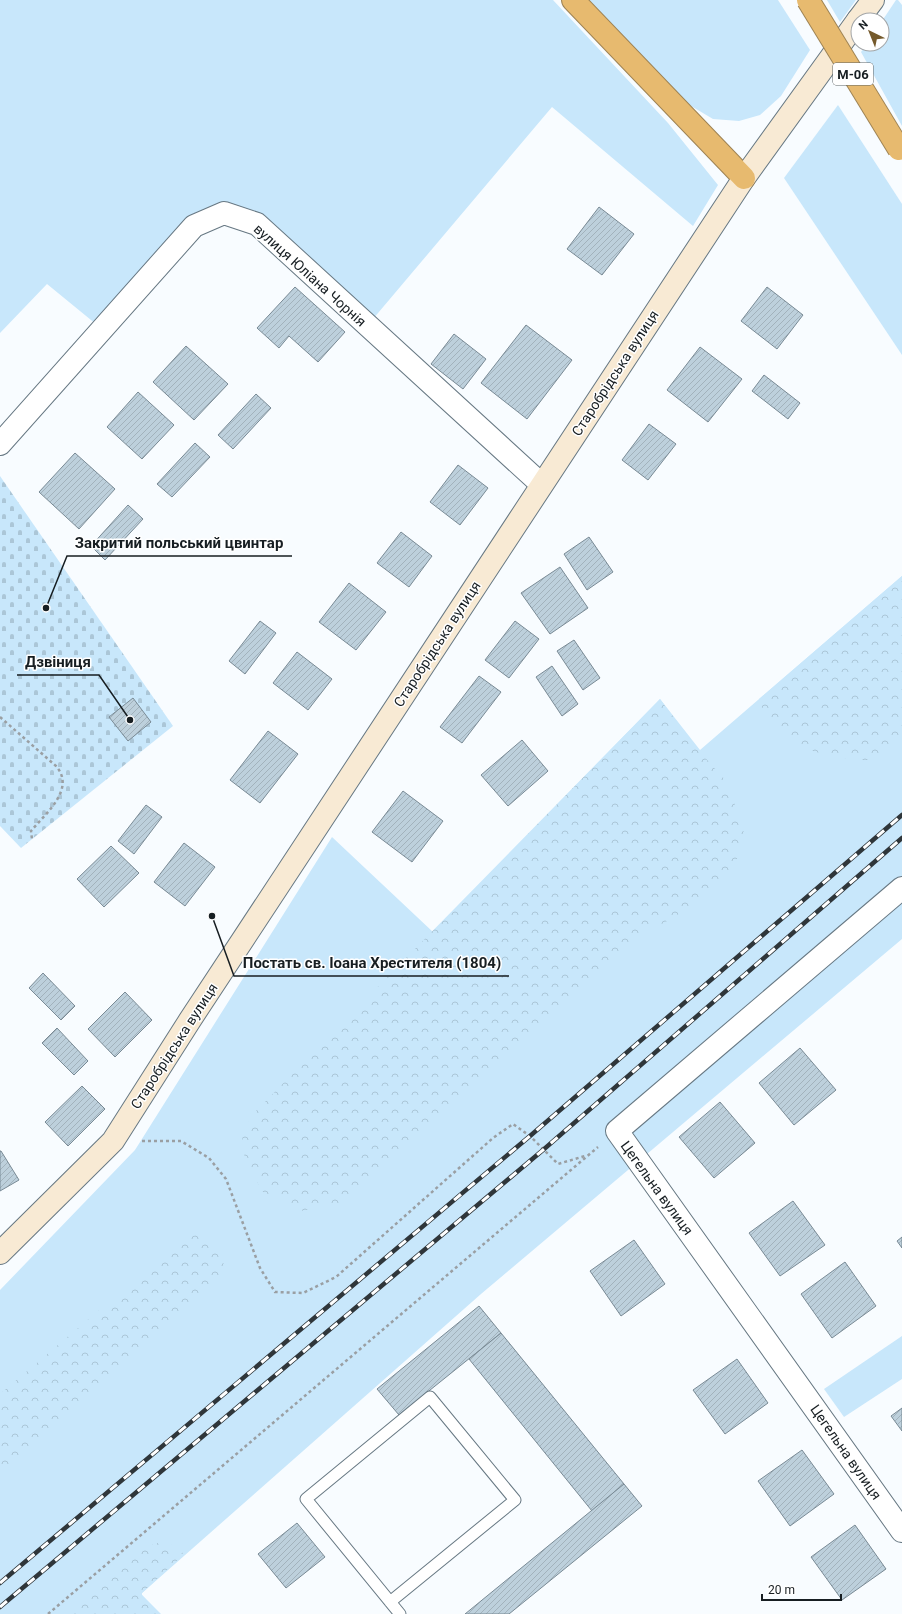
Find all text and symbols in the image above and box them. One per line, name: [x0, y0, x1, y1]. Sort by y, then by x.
north arrow: [850, 12, 890, 52]
text: N: [856, 17, 871, 32]
road number: М-06: [833, 63, 873, 85]
street label: вулиця Юліана Чорнія: [251, 220, 369, 330]
street label: Старобрідська вулиця: [568, 307, 662, 439]
callout: Закритий польський цвинтар: [67, 529, 292, 556]
text: Закритий польський цвинтар: [75, 534, 283, 552]
street label: Старобрідська вулиця: [390, 578, 484, 710]
callout: Дзвіниця: [17, 648, 99, 675]
text: Дзвіниця: [25, 653, 91, 671]
callout: Постать св. Іоана Хрестителя (1804): [234, 949, 509, 976]
text: Постать св. Іоана Хрестителя (1804): [243, 954, 501, 972]
street label: Старобрідська вулиця: [127, 980, 221, 1112]
street label: Цегельна вулиця: [618, 1138, 696, 1238]
street label: Цегельна вулиця: [807, 1401, 885, 1503]
scale bar: [762, 1576, 841, 1602]
text: 20 m: [768, 1583, 795, 1597]

